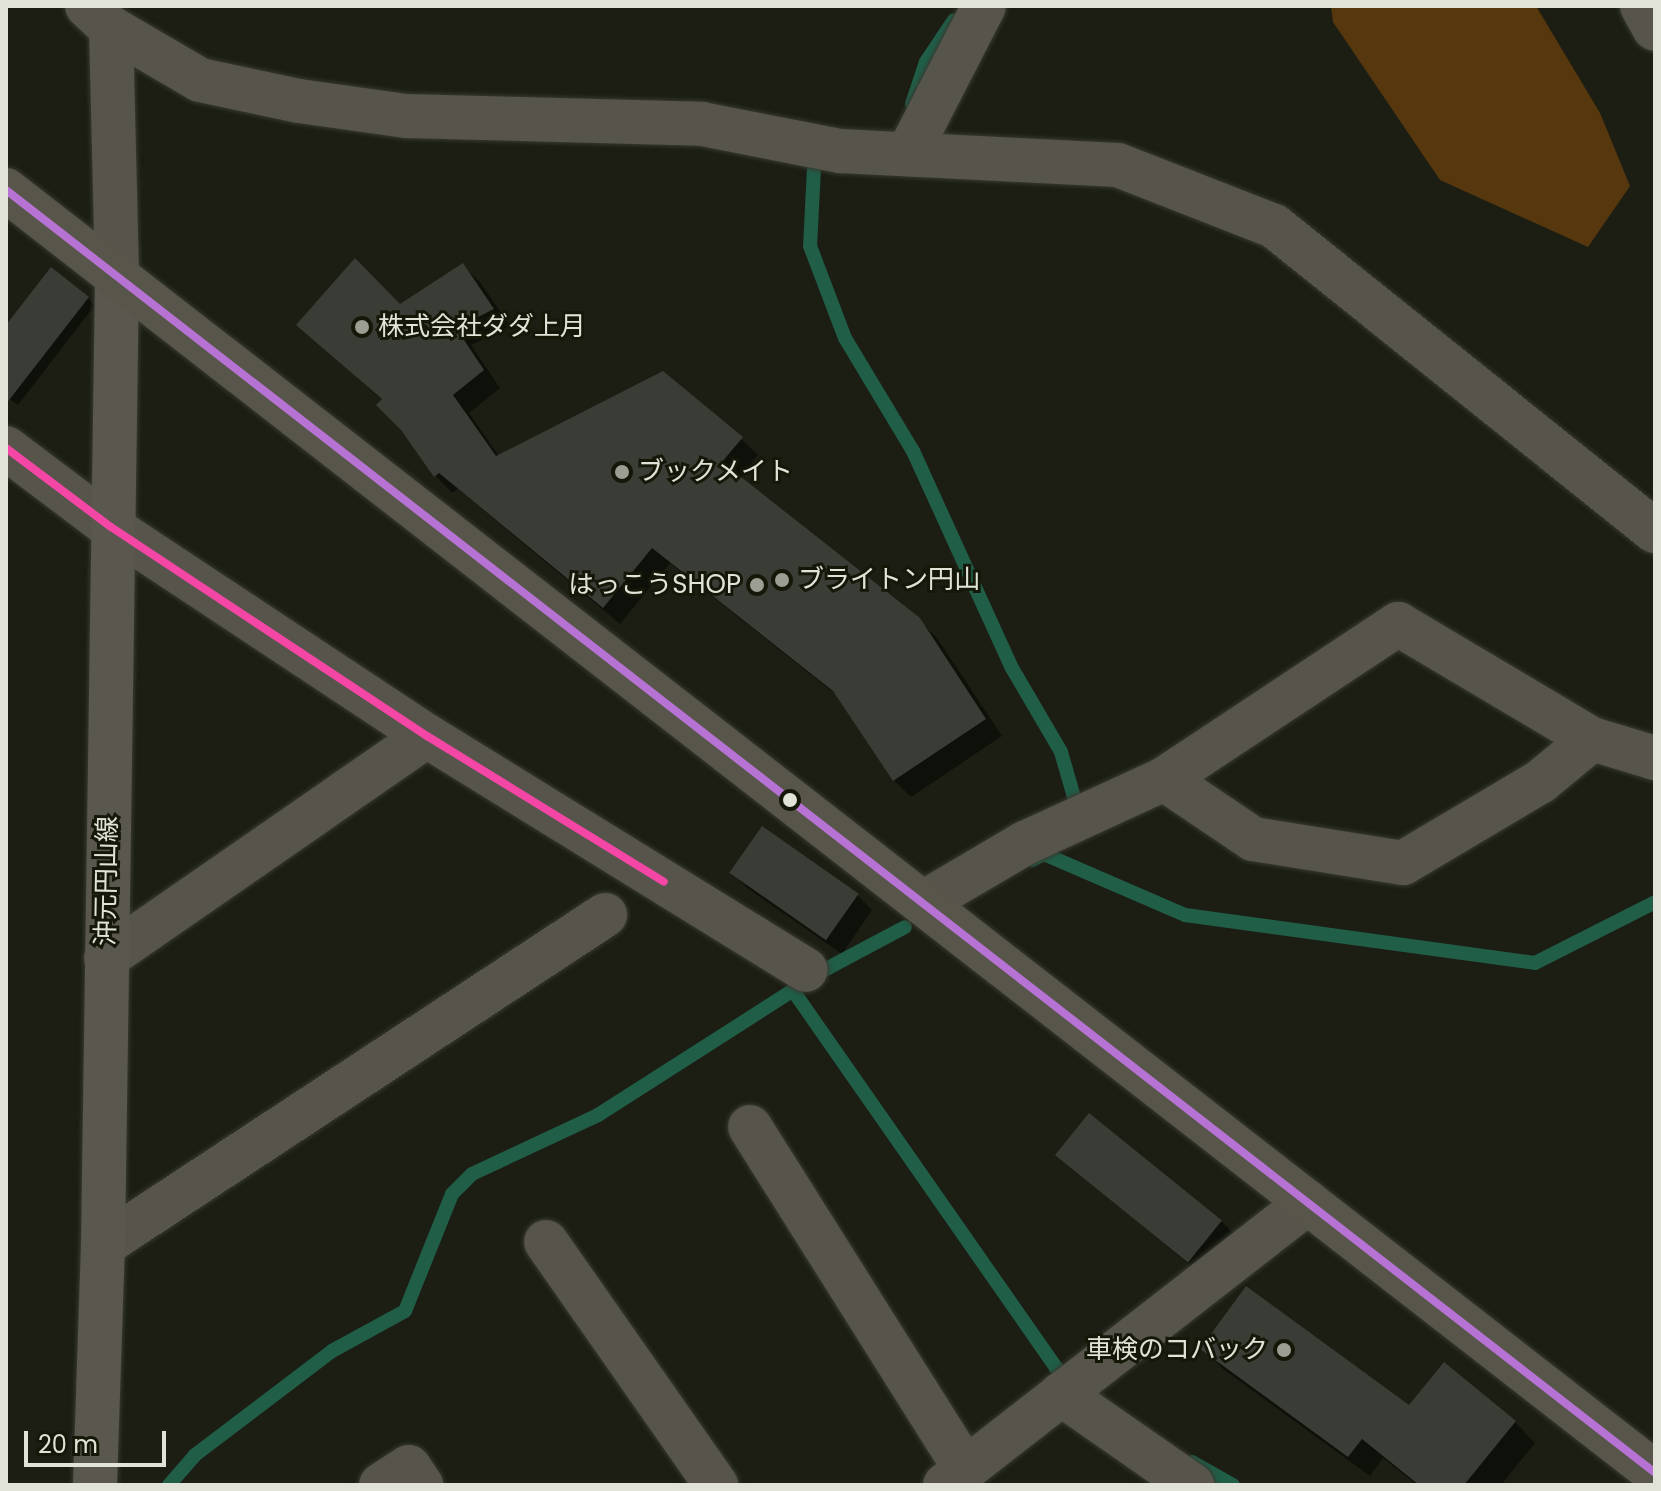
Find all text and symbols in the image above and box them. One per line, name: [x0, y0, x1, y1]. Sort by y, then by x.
place label: 株式会社ダダ上月: [378, 311, 586, 343]
marker: 株式会社ダダ上月: [353, 318, 371, 336]
place label: ブックメイト: [638, 456, 794, 488]
marker: ブックメイト: [613, 463, 631, 481]
place label: ブライトン円山: [798, 564, 980, 596]
place label: はっこうSHOP: [568, 569, 741, 601]
marker: ブライトン円山: [773, 571, 791, 589]
marker: はっこうSHOP: [748, 576, 766, 594]
unlabelled marker: [782, 792, 798, 808]
street label: 沖元円山線: [90, 816, 124, 946]
place label: 車検のコバック: [1086, 1334, 1268, 1366]
marker: 車検のコバック: [1275, 1341, 1293, 1359]
scale bar: [28, 1415, 170, 1465]
text: 20 m: [38, 1428, 98, 1461]

